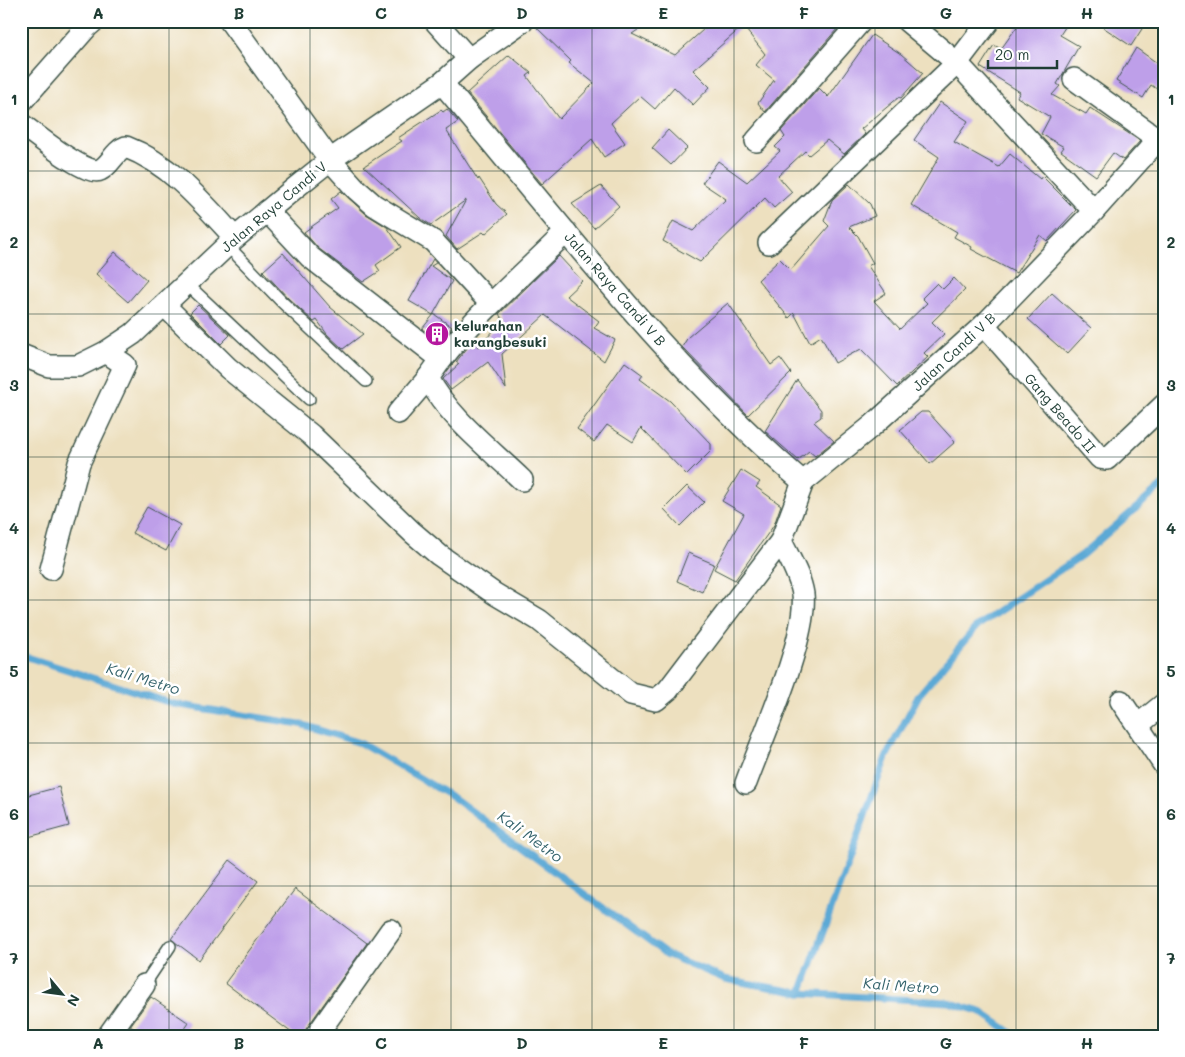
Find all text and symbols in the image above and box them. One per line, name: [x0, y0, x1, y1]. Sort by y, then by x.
text: A: [92, 2, 104, 23]
text: B: [234, 2, 244, 23]
text: C: [375, 2, 387, 23]
text: D: [516, 2, 528, 23]
text: E: [658, 2, 668, 23]
text: F: [799, 2, 809, 23]
text: G: [940, 2, 952, 23]
text: H: [1081, 2, 1093, 23]
scale bar: [988, 38, 1056, 70]
text: 20 m: [995, 44, 1029, 64]
text: 1: [10, 88, 18, 109]
text: 1: [1167, 88, 1175, 109]
street label: Jalan Raya Candi V: [217, 157, 330, 256]
street label: Jalan Raya Candi V B: [561, 228, 670, 350]
text: 2: [10, 231, 19, 252]
text: 2: [1167, 231, 1176, 252]
street label: Jalan Candi V B: [908, 308, 999, 395]
place label: kelurahan karangbesuki: [454, 316, 547, 351]
building icon: kelurahan karangbesuki: [424, 321, 450, 347]
street label: Gang Beado II: [1021, 369, 1100, 456]
text: 3: [9, 374, 19, 395]
text: 3: [1166, 374, 1176, 395]
text: 4: [9, 517, 19, 538]
text: 4: [1166, 517, 1176, 538]
water label: Kali Metro: [104, 657, 183, 699]
text: 5: [9, 660, 19, 681]
text: 5: [1166, 660, 1176, 681]
text: 6: [9, 803, 19, 824]
text: 6: [1166, 803, 1176, 824]
water label: Kali Metro: [494, 806, 567, 867]
text: 7: [10, 947, 19, 968]
text: 7: [1167, 947, 1176, 968]
north arrow: [38, 970, 88, 1020]
water label: Kali Metro: [863, 972, 940, 998]
text: N: [63, 991, 85, 1010]
text: A: [92, 1032, 104, 1053]
text: B: [234, 1032, 244, 1053]
text: C: [375, 1032, 387, 1053]
text: D: [516, 1032, 528, 1053]
text: E: [658, 1032, 668, 1053]
text: F: [799, 1032, 809, 1053]
text: G: [940, 1032, 952, 1053]
text: H: [1081, 1032, 1093, 1053]

